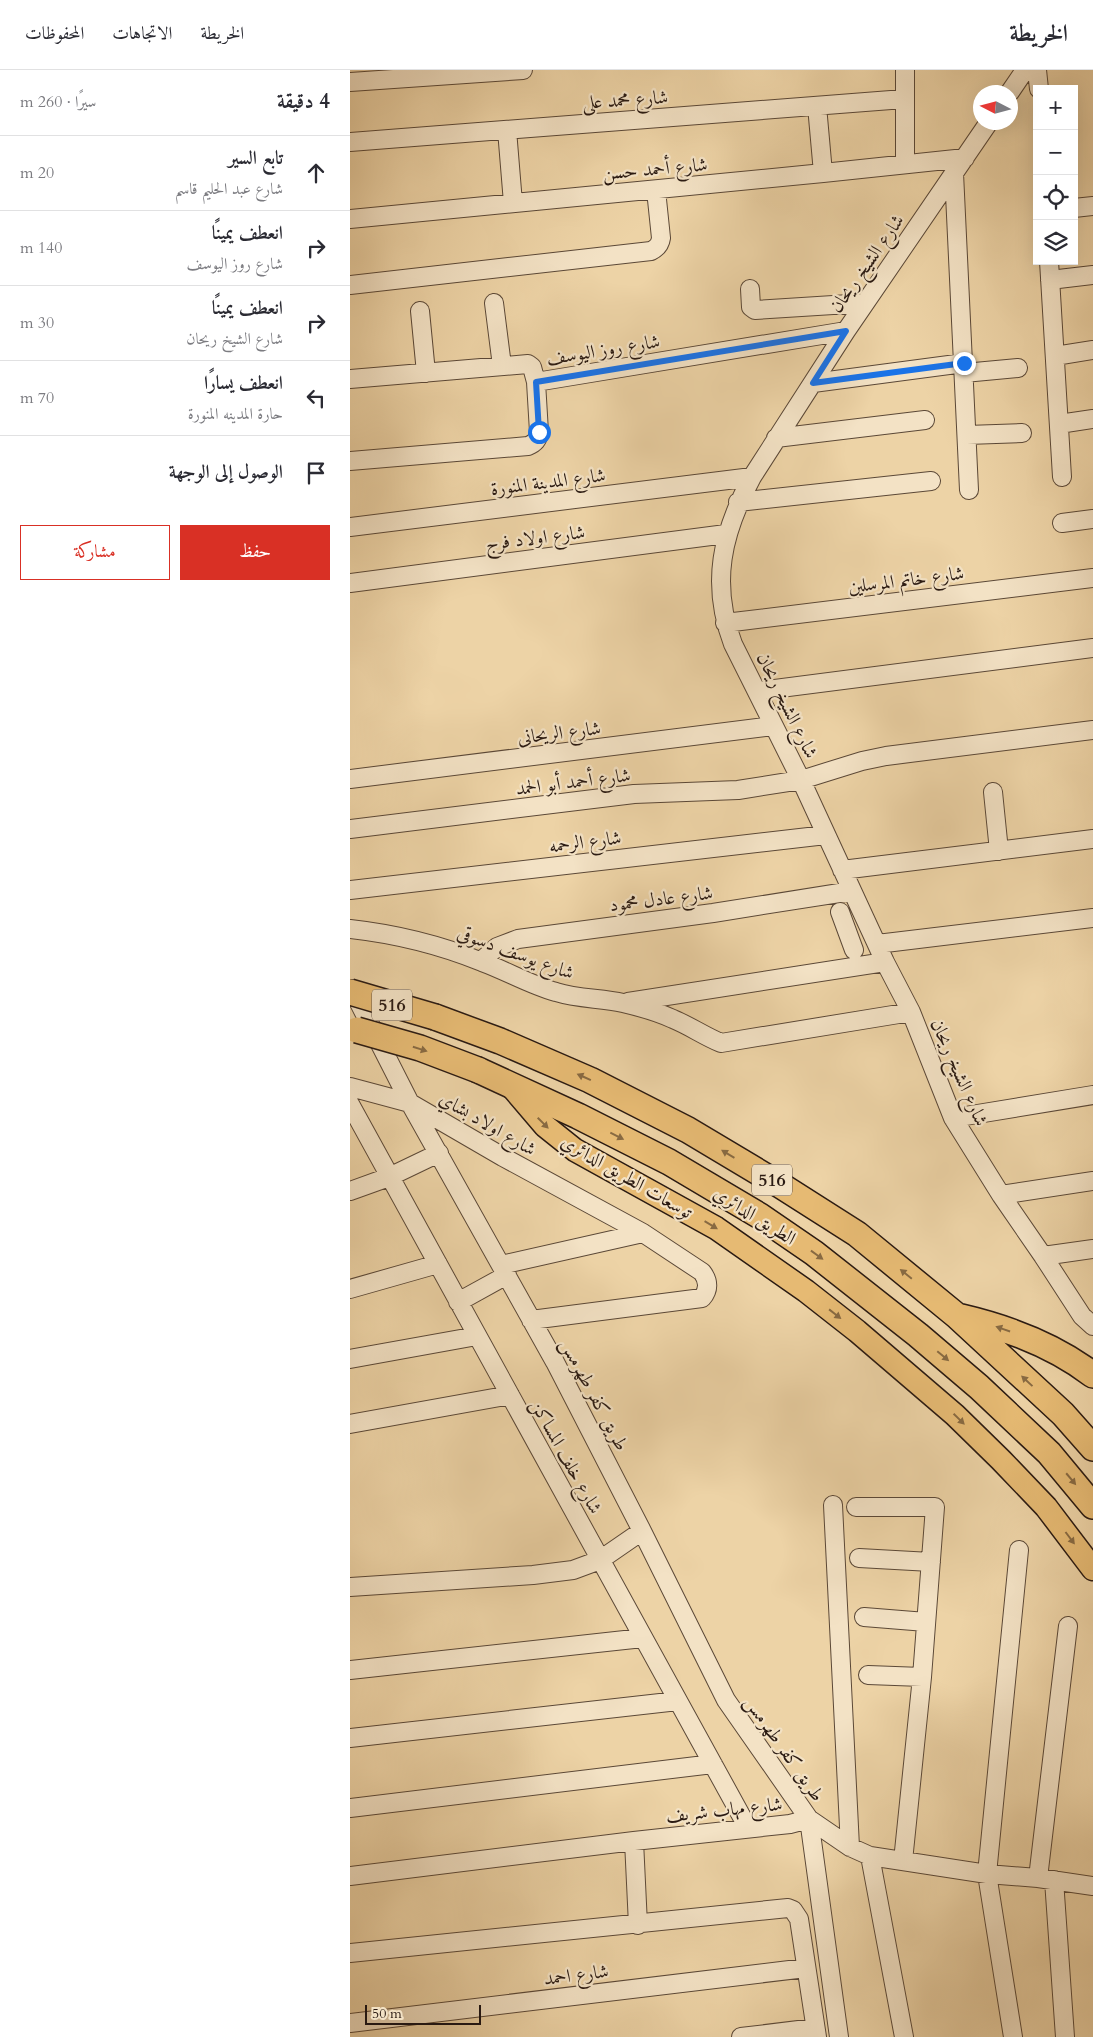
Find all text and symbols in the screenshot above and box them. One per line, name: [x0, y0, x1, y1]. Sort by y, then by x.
text: الخريطة: [1010, 17, 1068, 50]
text: المحفوظات: [25, 21, 84, 46]
text: الاتجاهات: [112, 21, 172, 46]
text: الخريطة: [200, 21, 244, 46]
street label: شارع محمد على: [581, 84, 669, 118]
north arrow: [973, 85, 1018, 130]
map controls: [1033, 85, 1078, 265]
button: +: [1033, 85, 1078, 130]
text: 4 دقيقة: [277, 87, 330, 116]
text: سيرًا · 260 m: [20, 91, 96, 113]
button: −: [1033, 130, 1078, 175]
text: تابع السير: [228, 145, 283, 171]
street label: شارع أحمد حسن: [601, 151, 709, 189]
icon: ahead: [302, 159, 330, 187]
text: 20 m: [20, 162, 54, 184]
button: locate: [1033, 175, 1078, 220]
text: شارع عبد الحليم قاسم: [175, 178, 283, 200]
street label: شارع الشيخ ريحان: [823, 209, 914, 320]
text: انعطف يمينًا: [212, 220, 283, 246]
button: layers: [1033, 220, 1078, 265]
icon: right: [302, 234, 330, 262]
text: 140 m: [20, 237, 62, 259]
text: شارع روز اليوسف: [187, 253, 283, 275]
text: انعطف يمينًا: [212, 295, 283, 321]
icon: right: [302, 309, 330, 337]
text: 30 m: [20, 312, 54, 334]
text: شارع الشيخ ريحان: [186, 328, 283, 350]
street label: شارع روز اليوسف: [545, 328, 662, 374]
route end: [953, 352, 976, 375]
text: انعطف يسارًا: [204, 370, 283, 396]
icon: left: [302, 384, 330, 412]
text: 70 m: [20, 387, 54, 409]
text: حارة المدينه المنورة: [188, 403, 283, 425]
route start: [528, 421, 551, 444]
text: الوصول إلى الوجهة: [169, 459, 283, 485]
icon: arrive: [302, 459, 330, 487]
street label: شارع المدينة المنورة: [489, 462, 607, 504]
street label: شارع اولاد فرج: [484, 519, 587, 561]
button: مشاركة: [20, 525, 170, 580]
button: حفظ: [180, 525, 330, 580]
street label: شارع خاتم المرسلين: [847, 560, 966, 603]
street label: شارع الشيخ ريحان: [747, 648, 824, 764]
street label: شارع الريحانى: [516, 715, 603, 753]
street label: شارع أحمد أبو الحمد: [514, 762, 632, 804]
street label: شارع الرحمه: [547, 825, 623, 861]
street label: شارع عادل محمود: [608, 880, 715, 920]
street label: شارع يوسف دسوقي: [453, 920, 578, 988]
road number: 516: [372, 990, 412, 1020]
street label: شارع الشيخ ريحان: [920, 1015, 994, 1132]
one-way arrow: [413, 1045, 428, 1053]
one-way arrow: [577, 1073, 591, 1081]
street label: شارع اولاد بشاي: [433, 1086, 541, 1164]
one-way arrow: [536, 1117, 548, 1129]
street label: توسعات الطريق الدائري: [555, 1129, 697, 1227]
one-way arrow: [610, 1132, 624, 1140]
one-way arrow: [721, 1149, 734, 1158]
road number: 516: [752, 1164, 792, 1196]
street label: الطريق الدائري: [707, 1180, 801, 1253]
one-way arrow: [704, 1220, 717, 1229]
one-way arrow: [810, 1250, 823, 1260]
one-way arrow: [899, 1268, 912, 1279]
one-way arrow: [828, 1308, 841, 1319]
one-way arrow: [996, 1324, 1011, 1332]
street label: طريق كفر طهرمس: [554, 1334, 635, 1455]
one-way arrow: [937, 1351, 950, 1362]
one-way arrow: [1022, 1375, 1034, 1387]
street label: شارع خلف المساكن: [522, 1394, 608, 1520]
one-way arrow: [953, 1413, 965, 1425]
one-way arrow: [1066, 1473, 1077, 1486]
one-way arrow: [1064, 1531, 1075, 1544]
street label: طريق كفر طهرمس: [738, 1690, 830, 1807]
street label: شارع مهاب شريف: [664, 1791, 784, 1831]
street label: شارع احمد: [542, 1958, 610, 1994]
scale bar: [365, 2002, 481, 2025]
text: 50 m: [372, 2004, 402, 2023]

